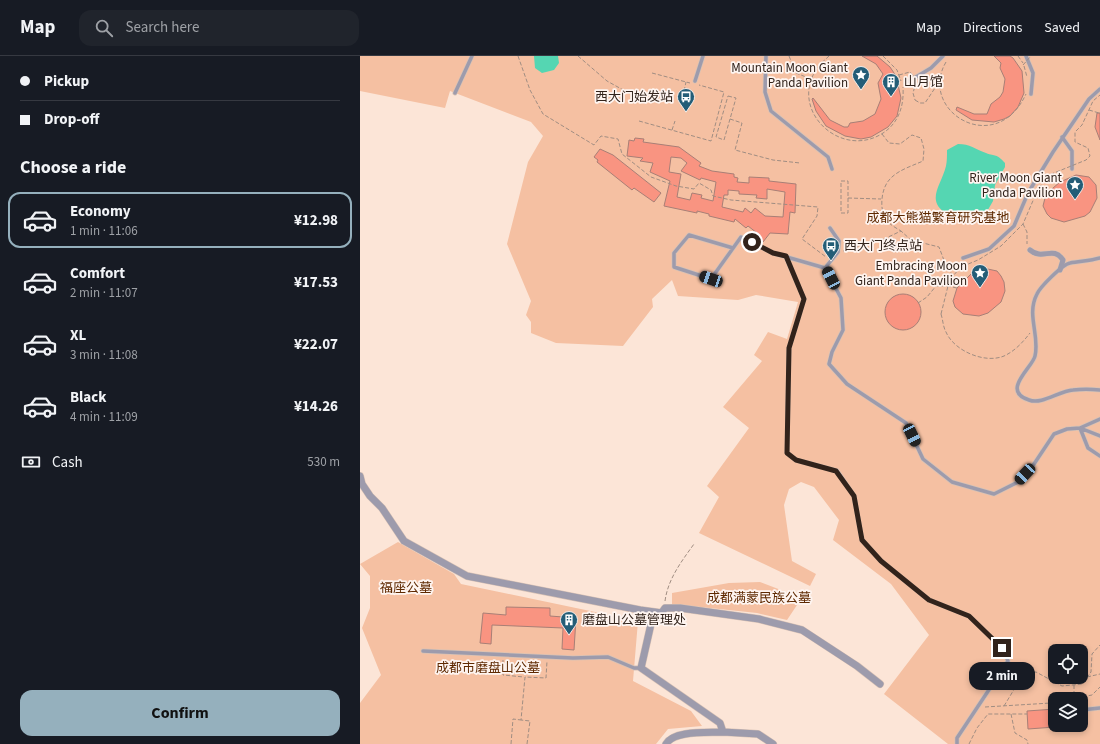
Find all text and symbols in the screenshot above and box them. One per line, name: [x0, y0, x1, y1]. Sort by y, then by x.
search box: [79, 10, 359, 46]
text: Map: [20, 14, 55, 41]
icon: search: [93, 17, 115, 39]
text: Search here: [125, 17, 199, 38]
text: Map: [916, 18, 941, 38]
text: Directions: [963, 18, 1022, 38]
text: Saved: [1044, 18, 1080, 38]
place label: Mountain Moon Giant Panda Pavilion: [731, 59, 849, 92]
place icon: Mountain Moon Giant Panda Pavilion: [851, 65, 871, 90]
text: Pickup: [44, 71, 89, 92]
building icon: 山月馆: [881, 72, 901, 97]
place label: 山月馆: [904, 73, 943, 91]
bus stop icon: 西大门始发站: [676, 87, 696, 112]
place label: 西大门始发站: [595, 88, 673, 106]
text: Drop-off: [44, 109, 99, 130]
text: Choose a ride: [20, 155, 126, 180]
place label: River Moon Giant Panda Pavilion: [969, 169, 1063, 202]
place icon: River Moon Giant Panda Pavilion: [1065, 175, 1085, 200]
text: Economy: [70, 201, 131, 222]
icon: car: [22, 202, 58, 238]
park label: 成都大熊猫繁育研究基地: [866, 209, 1010, 227]
text: ¥12.98: [294, 210, 338, 231]
text: 1 min · 11:06: [70, 222, 138, 240]
route start: [743, 233, 761, 251]
bus stop icon: 西大门终点站: [821, 236, 841, 261]
place label: 西大门终点站: [844, 237, 922, 255]
place label: Embracing Moon Giant Panda Pavilion: [855, 257, 967, 290]
text: Comfort: [70, 263, 125, 284]
place icon: Embracing Moon Giant Panda Pavilion: [970, 263, 990, 288]
icon: car: [22, 264, 58, 300]
car: [820, 265, 842, 291]
car: [698, 269, 724, 289]
text: ¥17.53: [294, 272, 338, 293]
text: 2 min · 11:07: [70, 284, 138, 302]
text: XL: [70, 325, 86, 346]
icon: car: [22, 326, 58, 362]
text: ¥22.07: [294, 334, 338, 355]
text: 3 min · 11:08: [70, 346, 138, 364]
text: Black: [70, 387, 107, 408]
icon: car: [22, 388, 58, 424]
text: ¥14.26: [294, 396, 338, 417]
text: 4 min · 11:09: [70, 408, 138, 426]
car: [901, 422, 923, 448]
icon: cash: [20, 451, 42, 473]
text: Cash: [52, 452, 83, 473]
text: 530 m: [307, 453, 340, 471]
car: [1012, 461, 1038, 487]
park label: 福座公墓: [380, 579, 432, 597]
park label: 成都满蒙民族公墓: [707, 589, 811, 607]
building icon: 磨盘山公墓管理处: [559, 610, 579, 635]
place label: 磨盘山公墓管理处: [582, 611, 686, 629]
route end: [993, 639, 1011, 657]
map controls: [1048, 644, 1088, 732]
button: locate: [1048, 644, 1088, 684]
park label: 成都市磨盘山公墓: [436, 659, 540, 677]
callout: 2 min: [969, 662, 1035, 690]
text: 2 min: [986, 667, 1018, 685]
button: Confirm: [20, 690, 340, 736]
button: layers: [1048, 692, 1088, 732]

